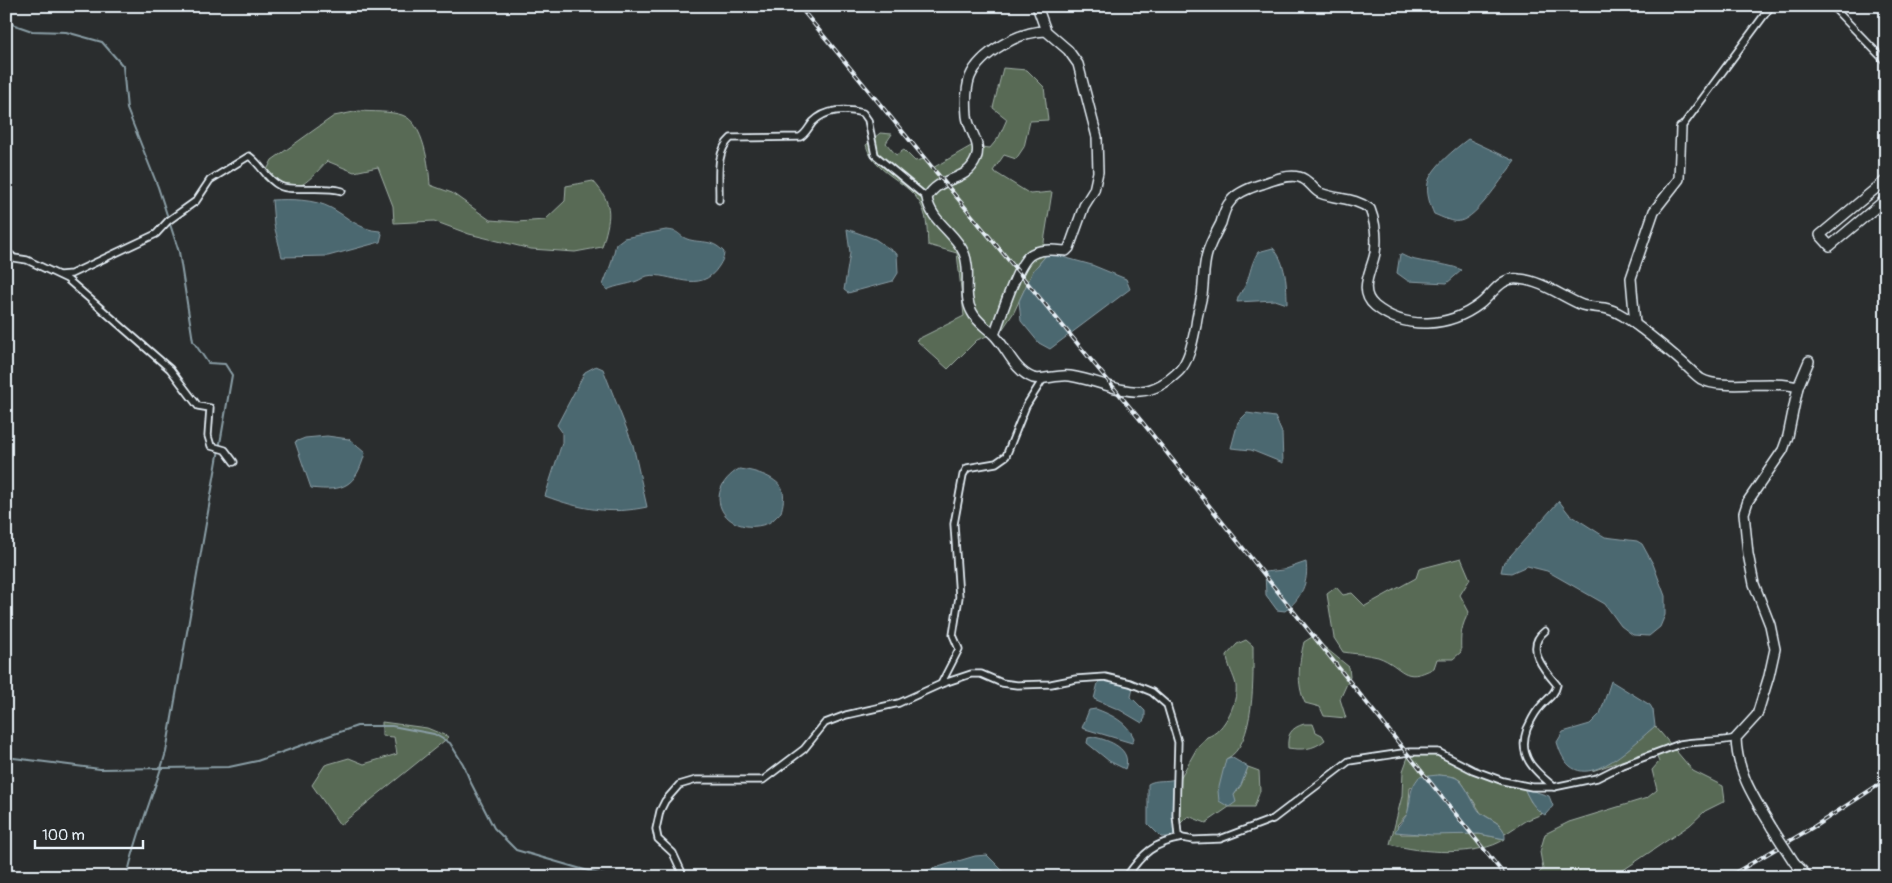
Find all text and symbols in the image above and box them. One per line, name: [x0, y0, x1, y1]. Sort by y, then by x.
scale bar: [35, 818, 142, 850]
text: 100 m: [42, 826, 85, 845]

